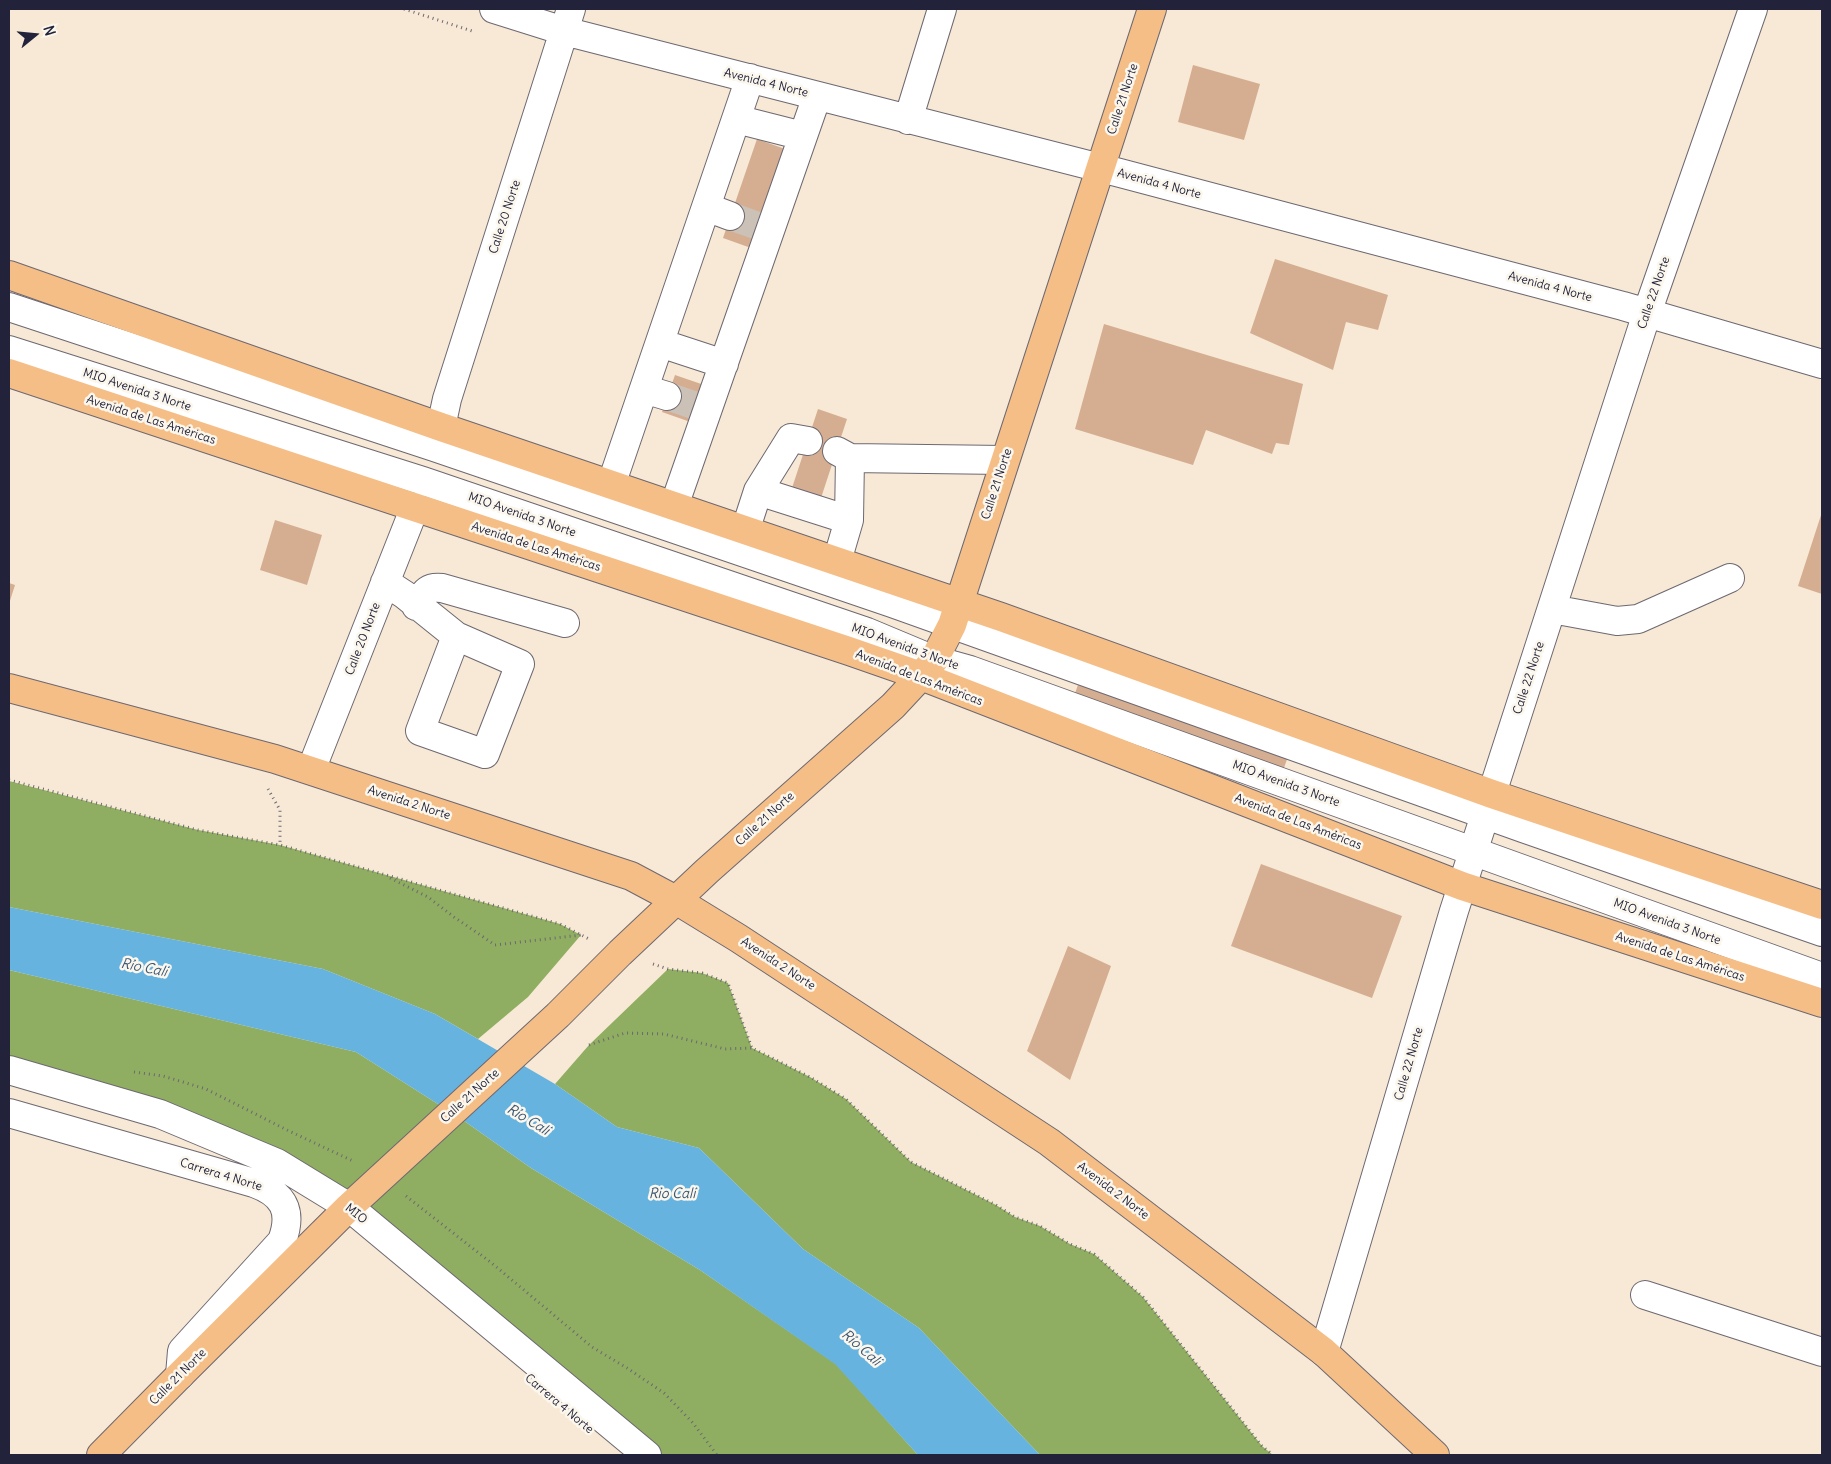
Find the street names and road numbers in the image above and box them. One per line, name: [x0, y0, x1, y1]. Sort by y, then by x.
street label: Calle 21 Norte: [1105, 62, 1141, 136]
street label: Avenida 4 Norte: [722, 66, 810, 100]
street label: Avenida 4 Norte: [1115, 166, 1203, 202]
street label: Calle 20 Norte: [486, 178, 524, 256]
street label: Calle 22 Norte: [1635, 255, 1673, 331]
street label: Avenida 4 Norte: [1506, 269, 1594, 305]
street label: MIO Avenida 3 Norte: [81, 366, 193, 414]
street label: Avenida de Las Américas: [85, 392, 217, 448]
street label: Calle 21 Norte: [979, 447, 1015, 521]
street label: MIO Avenida 3 Norte: [466, 490, 578, 540]
street label: Avenida de Las Américas: [470, 519, 602, 575]
street label: Calle 20 Norte: [343, 601, 383, 677]
street label: MIO Avenida 3 Norte: [849, 621, 961, 673]
street label: Calle 22 Norte: [1510, 640, 1548, 716]
street label: Avenida de Las Américas: [853, 647, 985, 709]
street label: MIO Avenida 3 Norte: [1230, 758, 1342, 810]
street label: Avenida 2 Norte: [366, 783, 452, 823]
street label: Calle 21 Norte: [733, 789, 797, 849]
street label: Avenida de Las Américas: [1232, 791, 1364, 853]
street label: MIO Avenida 3 Norte: [1611, 896, 1723, 948]
street label: Avenida de Las Américas: [1614, 929, 1746, 985]
street label: Avenida 2 Norte: [738, 935, 818, 993]
street label: Calle 22 Norte: [1392, 1026, 1426, 1102]
street label: Calle 21 Norte: [438, 1066, 502, 1126]
street label: Carrera 4 Norte: [178, 1156, 264, 1194]
street label: Avenida 2 Norte: [1074, 1159, 1152, 1223]
street label: MIO: [342, 1201, 370, 1227]
street label: Calle 21 Norte: [147, 1346, 209, 1408]
street label: Carrera 4 Norte: [522, 1371, 596, 1437]

